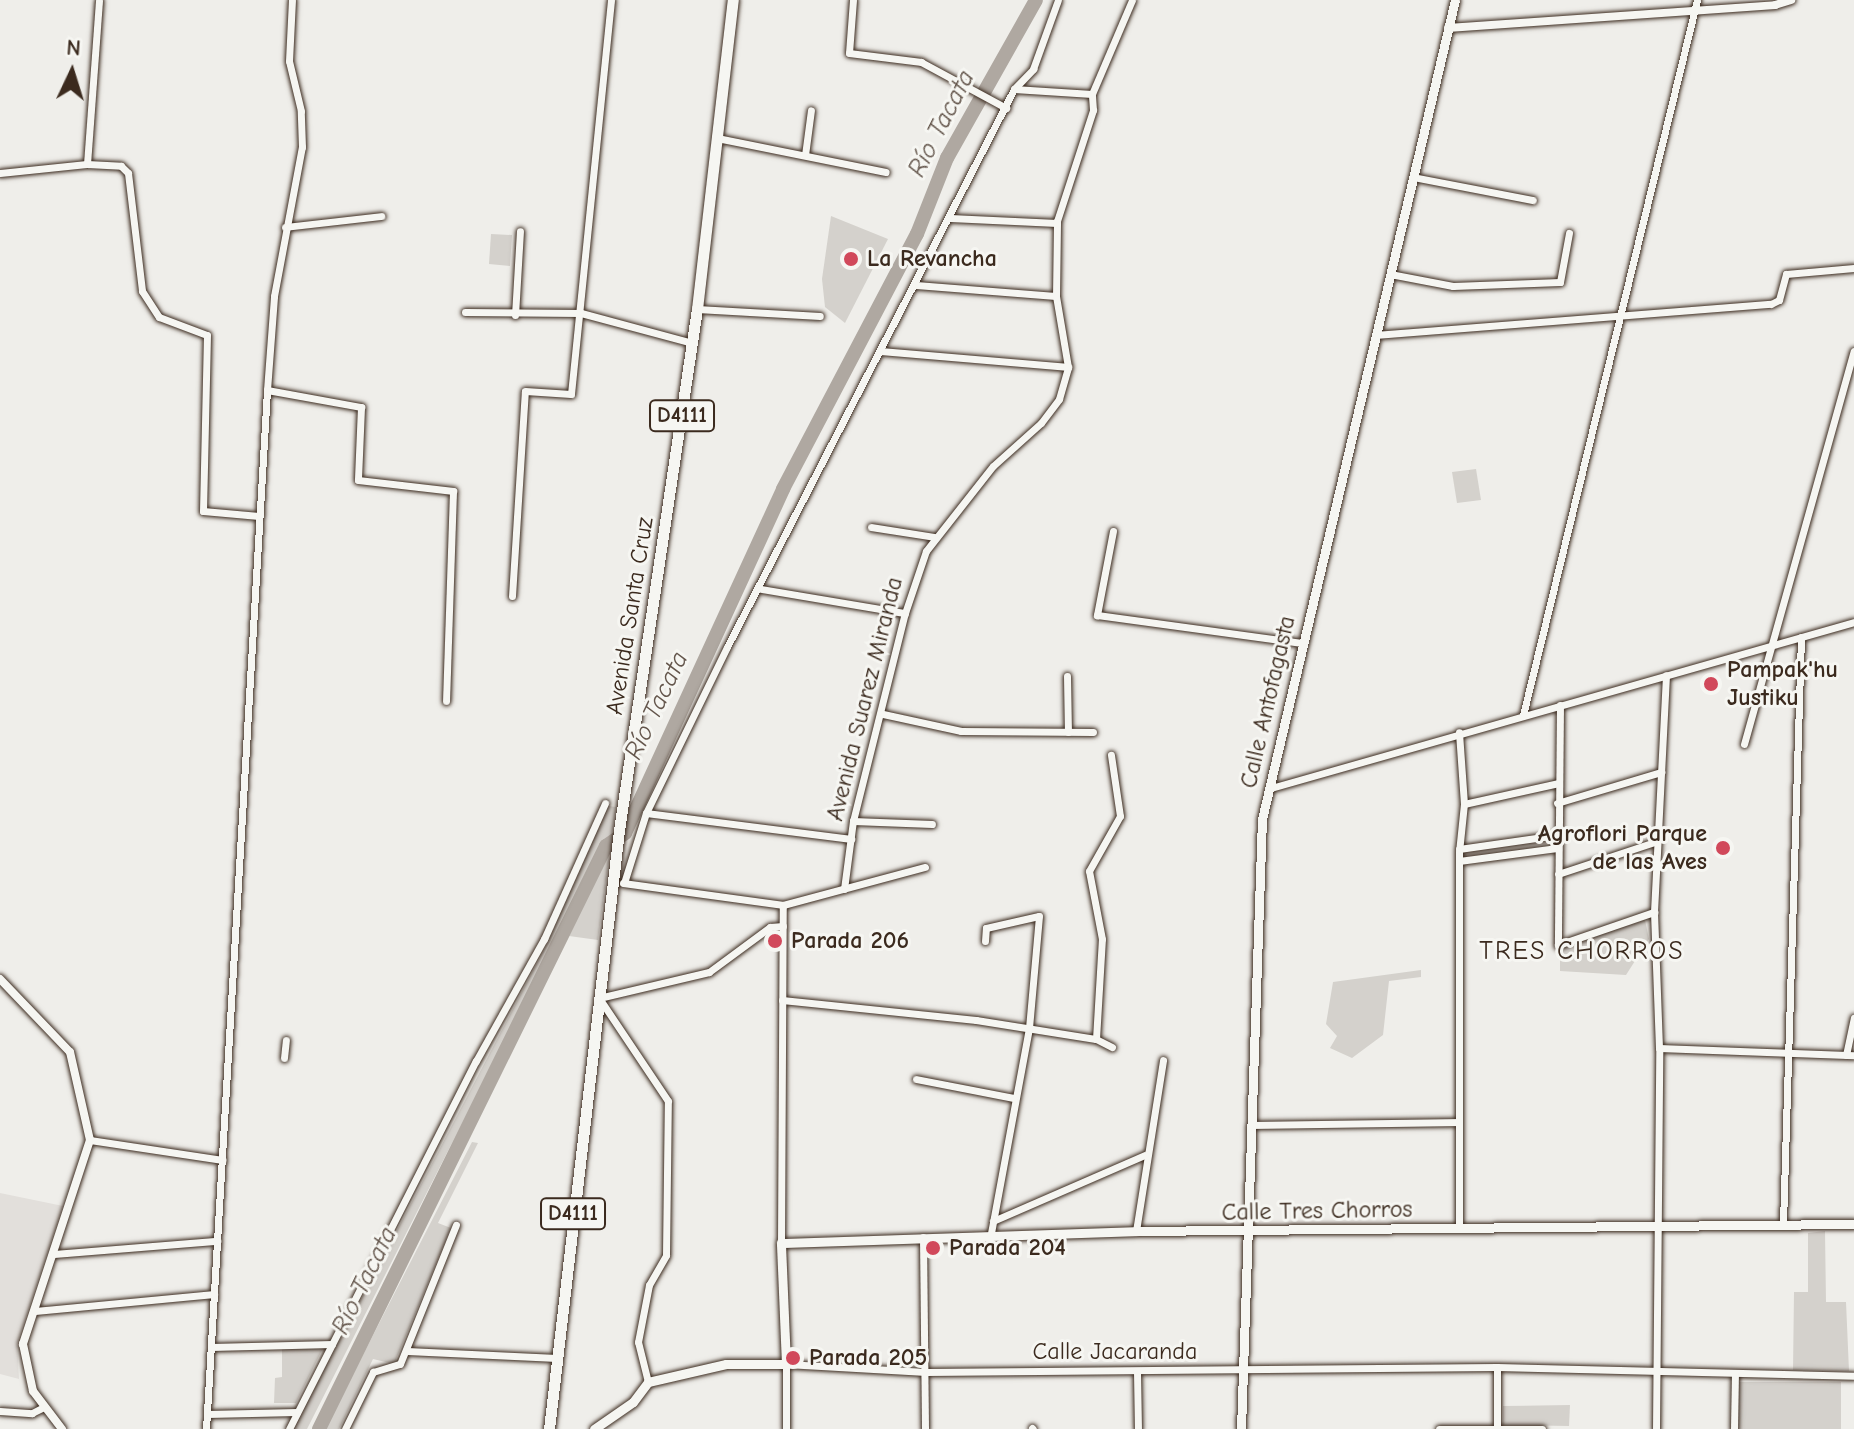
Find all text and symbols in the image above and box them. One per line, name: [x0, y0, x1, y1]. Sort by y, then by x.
north arrow: [32, 32, 112, 112]
text: N: [66, 35, 82, 62]
water label: Río Tacata: [902, 65, 982, 183]
place label: La Revancha: [867, 245, 997, 273]
marker: La Revancha: [842, 250, 860, 268]
road number: D4111: [648, 398, 716, 434]
street label: Avenida Santa Cruz: [600, 515, 660, 717]
street label: Avenida Suarez Miranda: [821, 574, 909, 824]
street label: Calle Antofagasta: [1234, 613, 1302, 791]
water label: Río Tacata: [618, 647, 696, 765]
place label: Pampak'hu Justiku: [1727, 656, 1838, 712]
marker: Pampak'hu Justiku: [1702, 675, 1720, 693]
place label: Agroflori Parque de las Aves: [1538, 820, 1707, 876]
marker: Agroflori Parque de las Aves: [1714, 839, 1732, 857]
place label: Parada 206: [791, 927, 909, 955]
marker: Parada 206: [766, 932, 784, 950]
district label: TRES CHORROS: [1479, 936, 1685, 968]
street label: Calle Tres Chorros: [1221, 1195, 1413, 1227]
road number: D4111: [539, 1196, 607, 1232]
water label: Río Tacata: [326, 1222, 404, 1340]
place label: Parada 204: [949, 1234, 1066, 1262]
marker: Parada 204: [924, 1239, 942, 1257]
street label: Calle Jacaranda: [1033, 1338, 1197, 1366]
place label: Parada 205: [809, 1344, 927, 1372]
marker: Parada 205: [784, 1349, 802, 1367]

